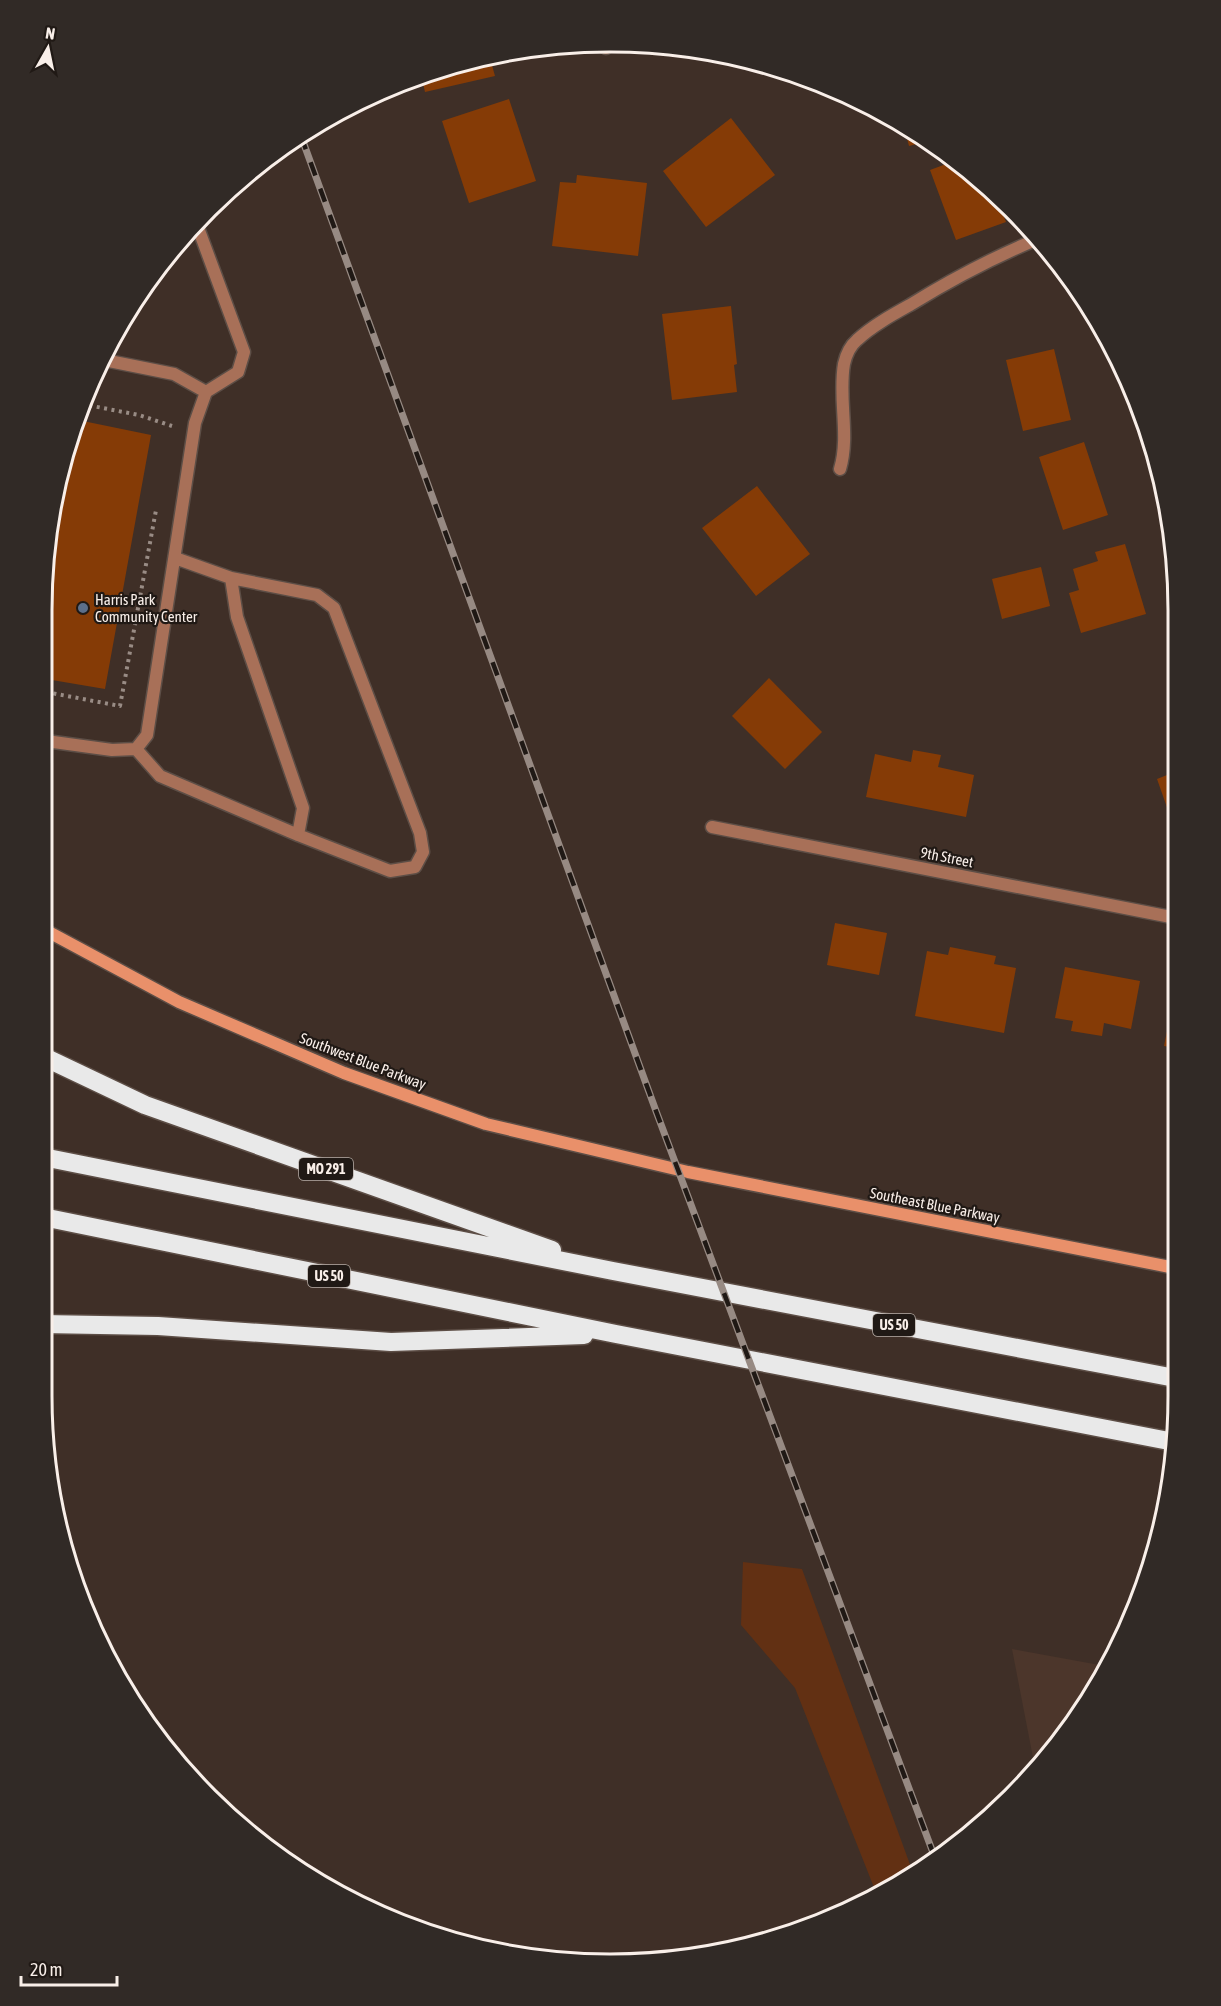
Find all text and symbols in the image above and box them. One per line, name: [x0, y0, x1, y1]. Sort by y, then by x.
north arrow: [18, 18, 78, 78]
text: N: [44, 24, 56, 43]
place label: Harris Park Community Center: [95, 591, 198, 625]
marker: Harris Park Community Center: [76, 601, 90, 615]
street label: 9th Street: [919, 844, 975, 870]
street label: Southwest Blue Parkway: [298, 1029, 428, 1093]
road number: MO 291: [299, 1158, 353, 1180]
street label: Southeast Blue Parkway: [869, 1184, 1001, 1226]
road number: US 50: [308, 1265, 350, 1287]
road number: US 50: [873, 1314, 915, 1336]
scale bar: [21, 1949, 117, 1987]
text: 20 m: [30, 1959, 62, 1980]

